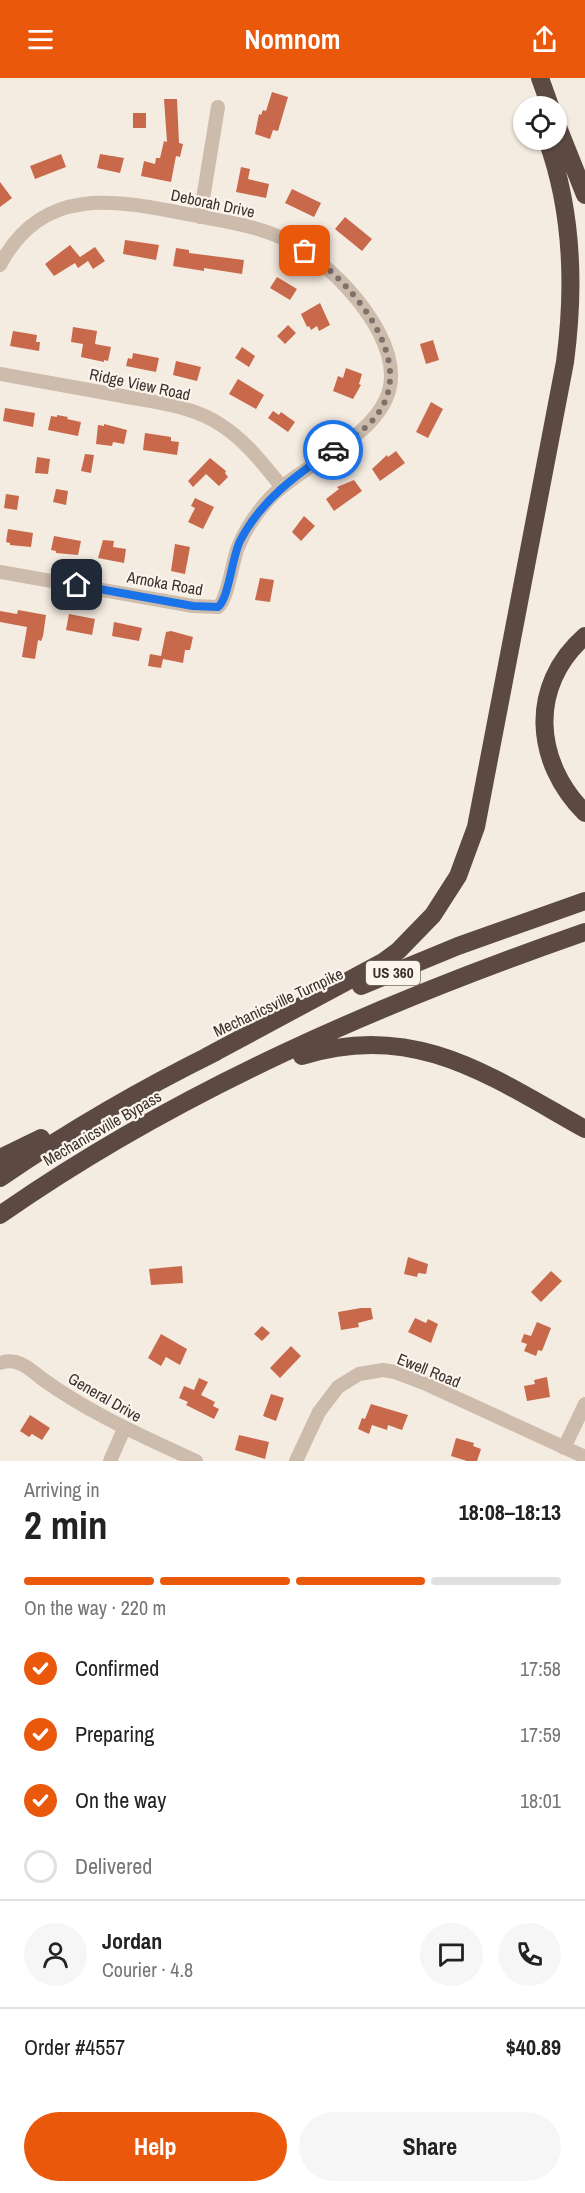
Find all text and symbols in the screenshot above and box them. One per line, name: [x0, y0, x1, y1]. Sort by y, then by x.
text: Nomnom: [245, 21, 340, 57]
icon: menu: [24, 23, 57, 56]
icon: share: [528, 23, 561, 56]
map controls: [513, 96, 567, 150]
button: locate: [513, 96, 567, 150]
street label: Deborah Drive: [169, 183, 257, 223]
pin: [279, 225, 330, 276]
icon: bag: [288, 234, 321, 267]
street label: Ridge View Road: [88, 363, 192, 405]
courier: [303, 420, 363, 480]
icon: car: [317, 434, 350, 467]
pin: [51, 559, 102, 610]
street label: Arnoka Road: [124, 565, 205, 600]
icon: home: [60, 568, 93, 601]
road number: US 360: [366, 961, 420, 985]
street label: Mechanicsville Turnpike: [210, 962, 346, 1042]
street label: Mechanicsville Bypass: [39, 1085, 165, 1171]
street label: Ewell Road: [394, 1347, 464, 1393]
street label: General Drive: [64, 1367, 146, 1427]
text: Arriving in: [24, 1476, 100, 1503]
text: 18:08–18:13: [459, 1497, 561, 1527]
text: 2 min: [24, 1499, 108, 1551]
text: On the way · 220 m: [24, 1594, 166, 1621]
icon: check: [24, 1652, 57, 1685]
text: Confirmed: [75, 1653, 159, 1683]
text: 17:58: [520, 1655, 561, 1682]
icon: check: [24, 1718, 57, 1751]
text: Preparing: [75, 1719, 154, 1749]
text: 17:59: [520, 1721, 561, 1748]
icon: check: [24, 1784, 57, 1817]
text: On the way: [75, 1785, 166, 1815]
text: 18:01: [520, 1787, 561, 1814]
text: Delivered: [75, 1851, 152, 1881]
button: person: [24, 1923, 87, 1986]
button: chat: [420, 1923, 483, 1986]
button: phone: [498, 1923, 561, 1986]
text: Jordan: [102, 1926, 162, 1956]
text: Courier · 4.8: [102, 1956, 193, 1983]
text: Order #4557: [24, 2032, 125, 2062]
text: $40.89: [506, 2032, 561, 2062]
button: Help: [24, 2112, 287, 2181]
button: Share: [299, 2112, 561, 2181]

